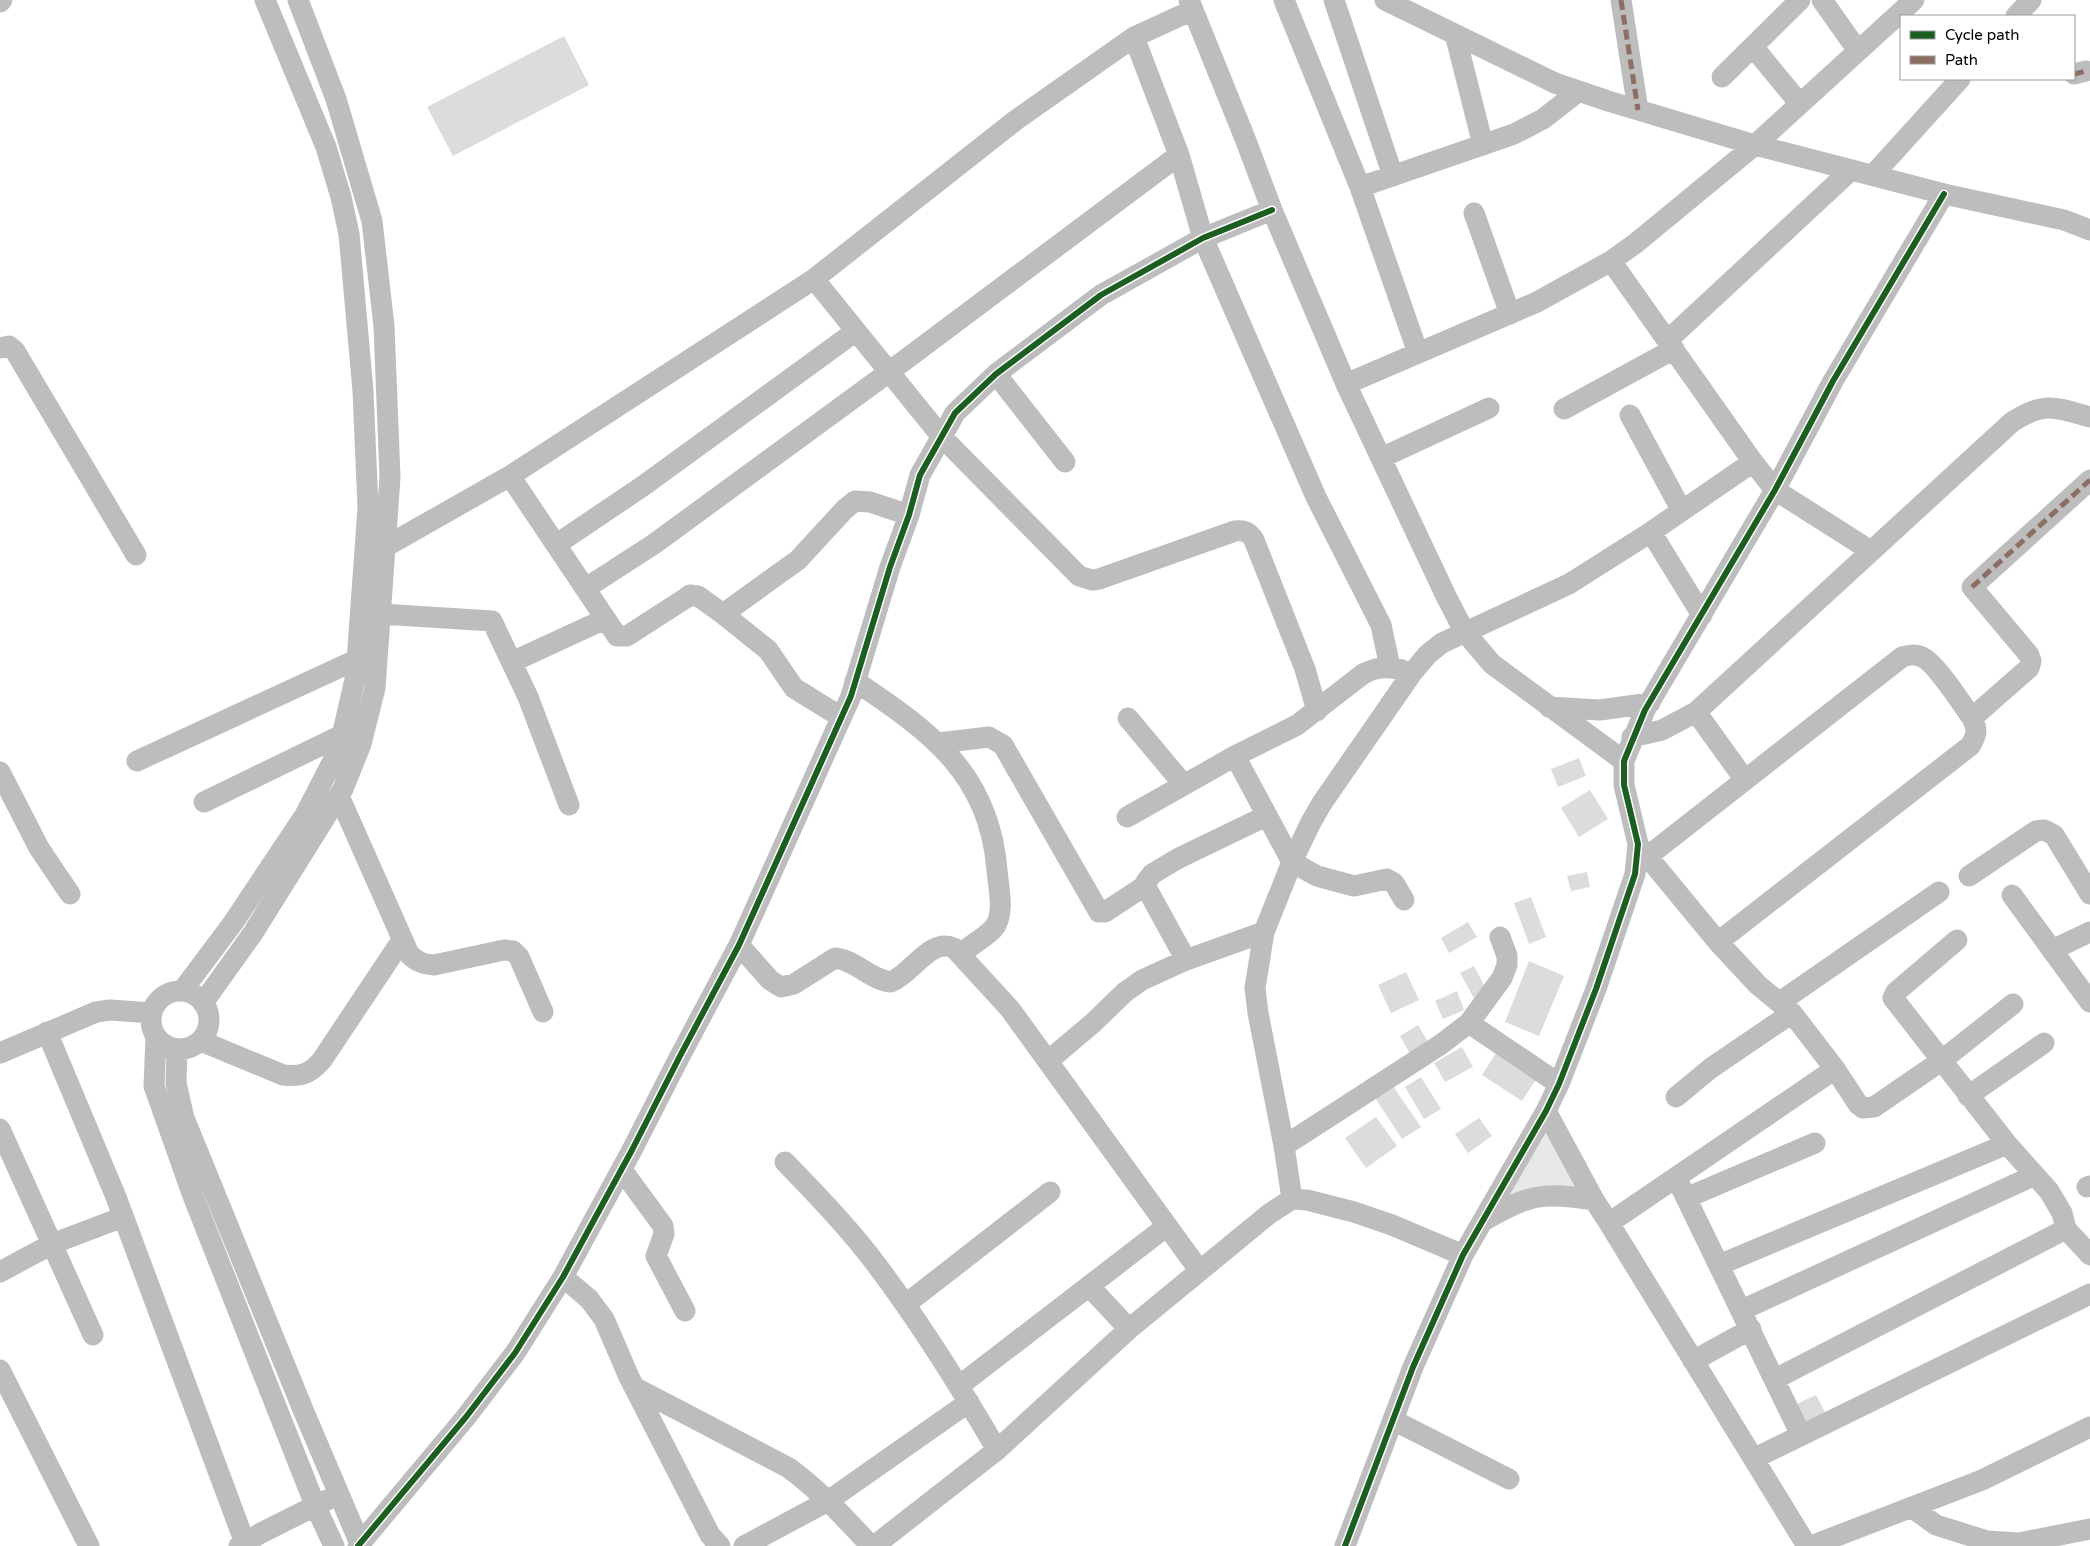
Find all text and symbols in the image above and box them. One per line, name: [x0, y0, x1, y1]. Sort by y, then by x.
legend: [1900, 15, 2075, 80]
text: Cycle path: [1945, 26, 2019, 44]
text: Path: [1945, 51, 1978, 69]

